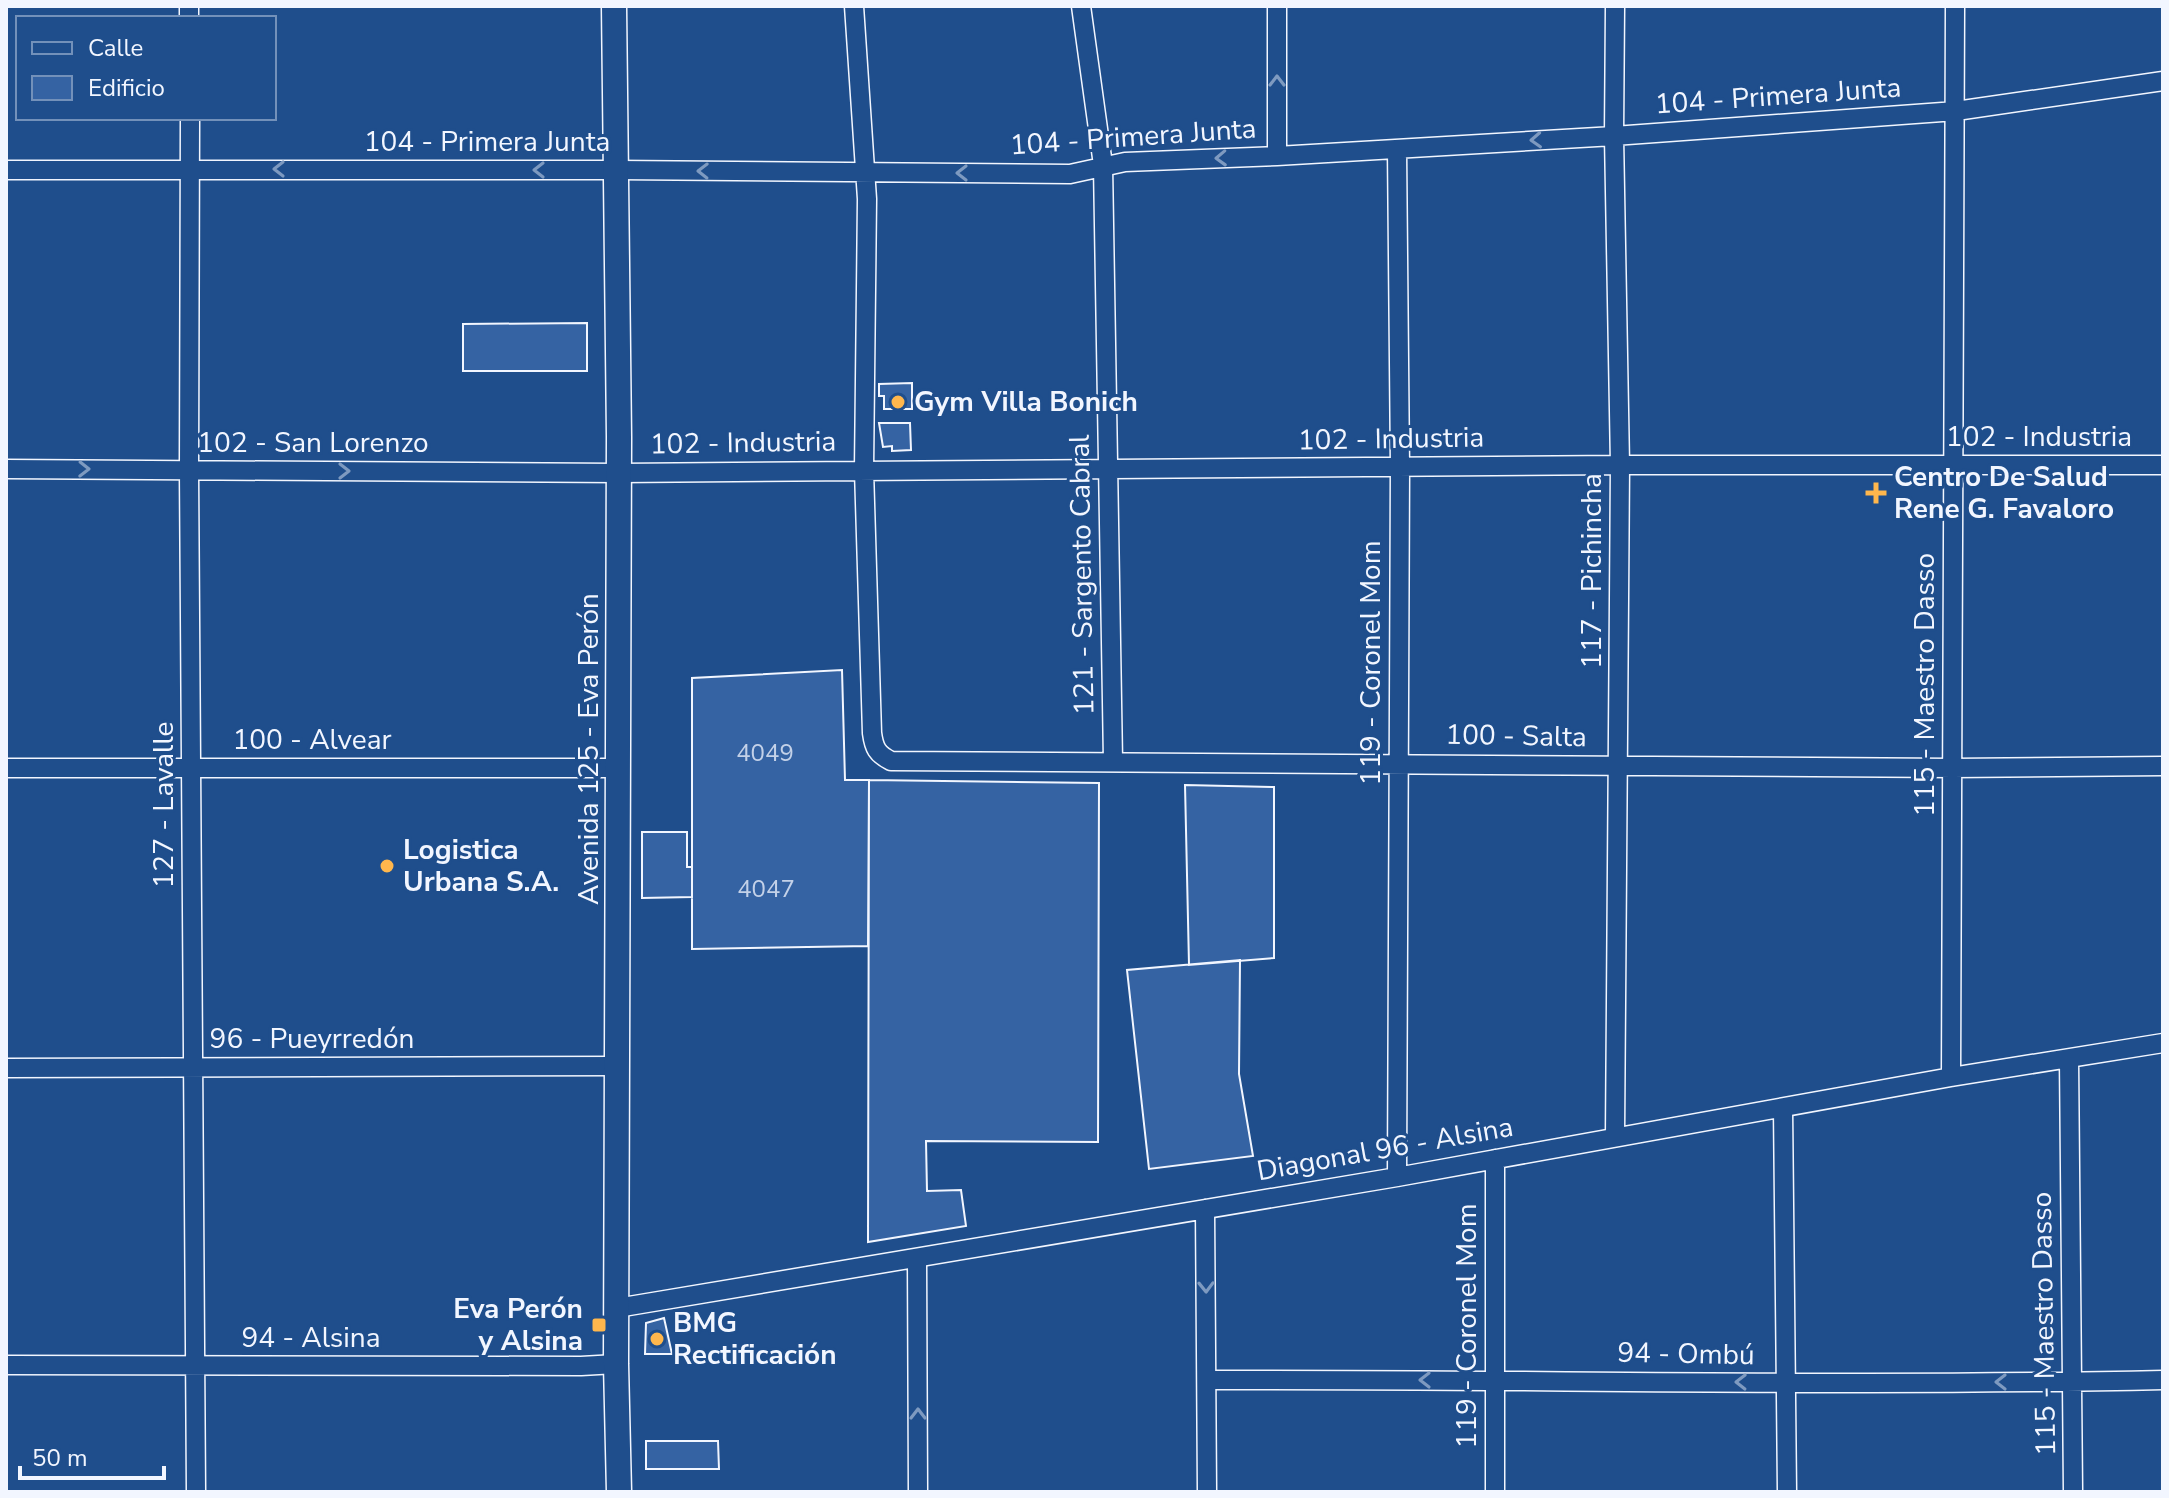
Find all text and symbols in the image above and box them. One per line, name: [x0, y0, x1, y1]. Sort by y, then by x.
legend: [16, 16, 276, 120]
text: Calle: [88, 32, 143, 64]
street label: 104 - Primera Junta: [1654, 68, 1902, 124]
text: Edificio: [88, 72, 165, 104]
one-way arrow: [1268, 74, 1286, 87]
street label: 104 - Primera Junta: [1009, 109, 1257, 165]
street label: 104 - Primera Junta: [364, 123, 610, 161]
one-way arrow: [1529, 132, 1542, 149]
one-way arrow: [1214, 149, 1227, 166]
one-way arrow: [272, 160, 285, 178]
one-way arrow: [532, 161, 545, 179]
one-way arrow: [696, 162, 709, 180]
one-way arrow: [955, 164, 968, 182]
place label: Gym Villa Bonich: [914, 383, 1138, 421]
marker: Gym Villa Bonich: [889, 393, 907, 411]
street label: 102 - Industria: [1298, 418, 1484, 460]
street label: 102 - Industria: [1946, 418, 2132, 456]
street label: 102 - Industria: [650, 422, 836, 464]
street label: 102 - San Lorenzo: [197, 424, 429, 462]
street label: 121 - Sargento Cabral: [1061, 434, 1103, 716]
place label: Centro De Salud Rene G. Favaloro: [1894, 458, 2114, 528]
one-way arrow: [78, 461, 91, 478]
one-way arrow: [338, 462, 351, 480]
street label: 117 - Pichincha: [1573, 473, 1611, 669]
marker: Centro De Salud Rene G. Favaloro: [1865, 482, 1887, 504]
street label: 119 - Coronel Mom: [1352, 540, 1390, 786]
street label: 115 - Maestro Dasso: [1906, 553, 1944, 817]
street label: Avenida 125 - Eva Perón: [570, 593, 608, 905]
street label: 100 - Salta: [1445, 716, 1587, 756]
street label: 100 - Alvear: [232, 721, 392, 759]
street label: 127 - Lavalle: [145, 722, 183, 888]
house number: 4049: [736, 737, 794, 769]
place label: Logistica Urbana S.A.: [403, 831, 559, 901]
marker: Logistica Urbana S.A.: [378, 857, 396, 875]
house number: 4047: [737, 873, 795, 905]
street label: 96 - Pueyrredón: [210, 1020, 414, 1058]
street label: Diagonal 96 - Alsina: [1254, 1108, 1516, 1190]
street label: 115 - Maestro Dasso: [2023, 1192, 2065, 1456]
street label: 119 - Coronel Mom: [1448, 1203, 1486, 1449]
one-way arrow: [1198, 1281, 1215, 1294]
place label: Eva Perón y Alsina: [453, 1290, 583, 1360]
place label: BMG Rectificación: [673, 1304, 837, 1374]
marker: Eva Perón y Alsina: [590, 1316, 608, 1334]
street label: 94 - Alsina: [241, 1319, 381, 1357]
marker: BMG Rectificación: [648, 1330, 666, 1348]
street label: 94 - Ombú: [1617, 1334, 1755, 1374]
one-way arrow: [1418, 1371, 1431, 1388]
one-way arrow: [1734, 1373, 1747, 1391]
one-way arrow: [1994, 1373, 2007, 1391]
one-way arrow: [909, 1407, 926, 1420]
scale bar: [20, 1430, 164, 1480]
text: 50 m: [32, 1442, 88, 1474]

